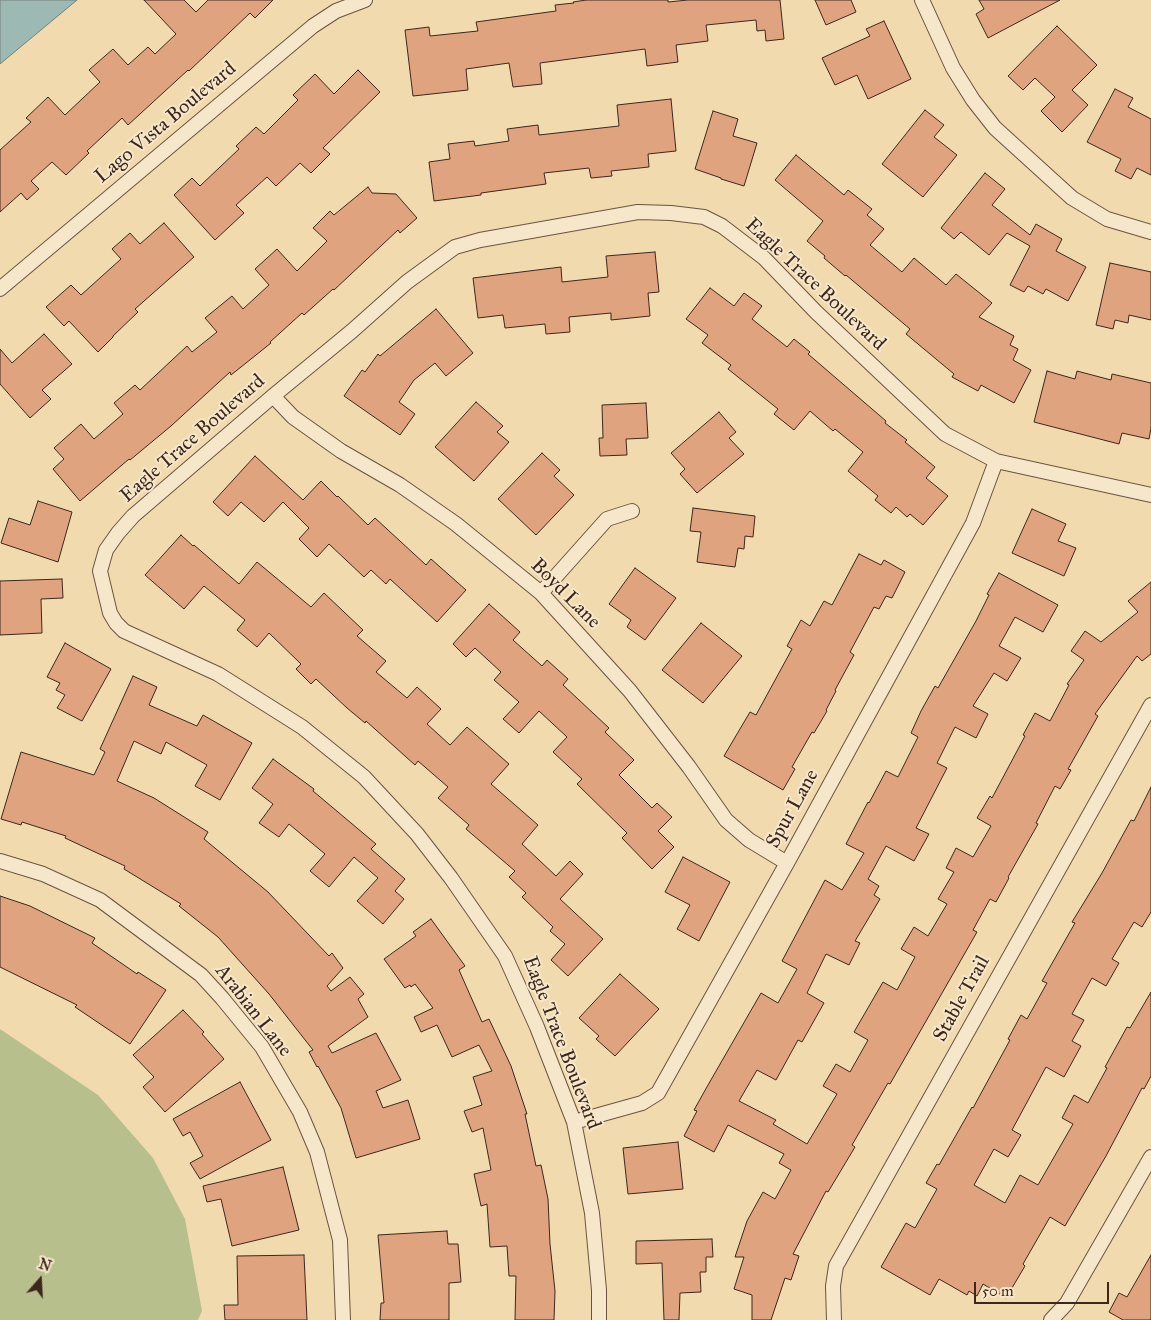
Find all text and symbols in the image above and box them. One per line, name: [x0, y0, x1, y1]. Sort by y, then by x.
street label: Lago Vista Boulevard: [91, 57, 241, 189]
street label: Eagle Trace Boulevard: [740, 214, 890, 356]
street label: Eagle Trace Boulevard: [116, 370, 270, 508]
street label: Boyd Lane: [525, 554, 605, 634]
street label: Spur Lane: [762, 765, 824, 853]
street label: Stable Trail: [929, 952, 995, 1046]
street label: Eagle Trace Boulevard: [517, 953, 605, 1133]
street label: Arabian Lane: [210, 960, 296, 1062]
north arrow: [15, 1255, 65, 1305]
text: N: [37, 1255, 53, 1275]
scale bar: [976, 1272, 1111, 1304]
text: 50 m: [982, 1282, 1014, 1300]

